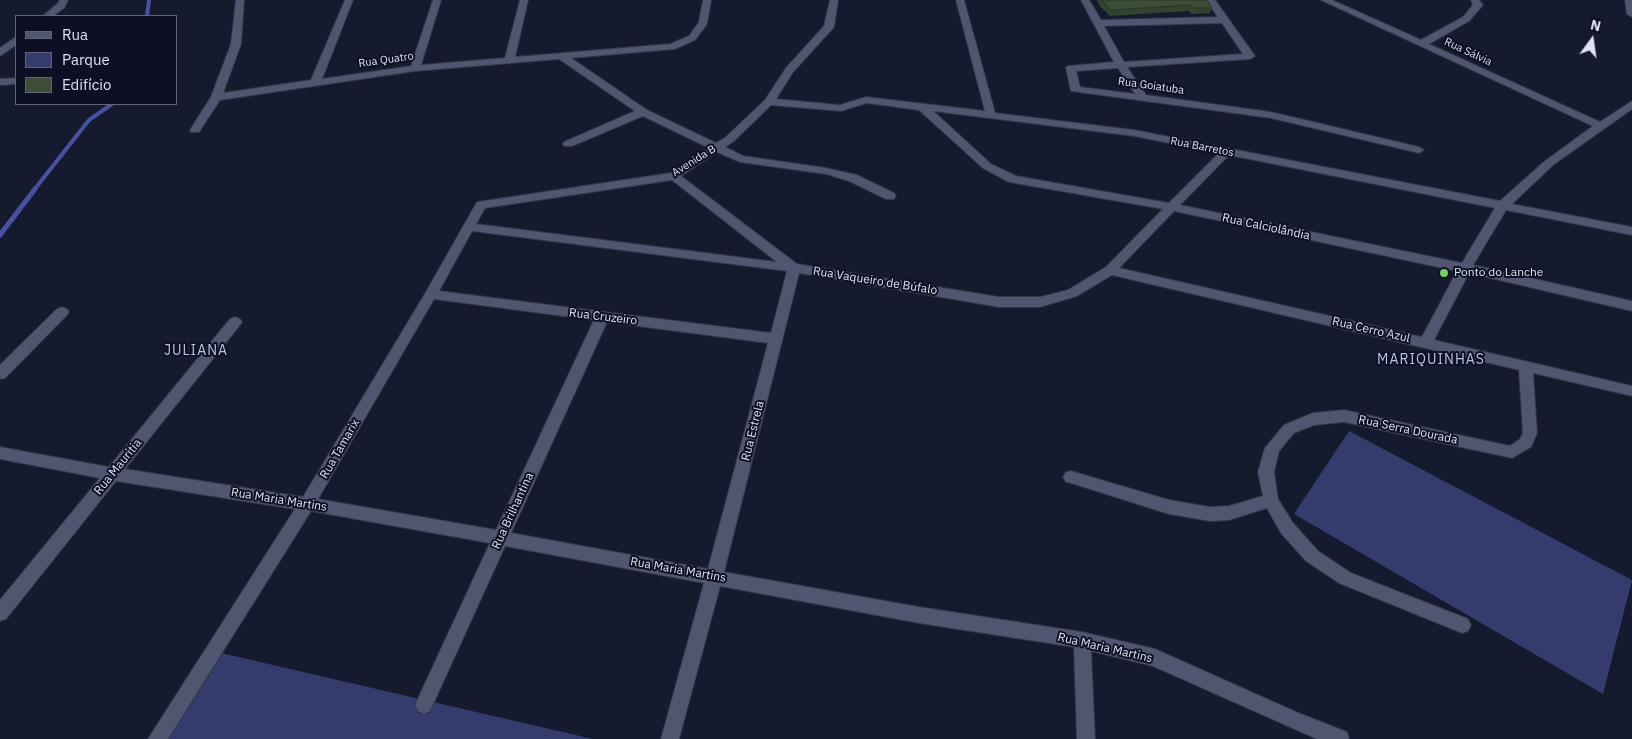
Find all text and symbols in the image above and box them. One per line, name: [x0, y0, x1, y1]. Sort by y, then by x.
legend: [15, 15, 178, 105]
north arrow: [1567, 15, 1617, 65]
text: N: [1589, 15, 1603, 35]
text: Rua: [62, 25, 88, 44]
street label: Rua Sálvia: [1442, 35, 1494, 69]
text: Parque: [62, 50, 110, 69]
street label: Rua Quatro: [358, 50, 414, 70]
text: Edifício: [62, 75, 111, 94]
street label: Rua Goiatuba: [1117, 75, 1185, 97]
street label: Rua Barretos: [1169, 134, 1235, 160]
street label: Avenida B: [670, 142, 718, 180]
street label: Rua Calciolândia: [1221, 211, 1311, 243]
street label: Rua Vaqueiro de Búfalo: [812, 264, 938, 298]
place label: Ponto do Lanche: [1454, 266, 1543, 280]
marker: Ponto do Lanche: [1438, 267, 1450, 279]
street label: Rua Cruzeiro: [568, 306, 638, 328]
street label: Rua Cerro Azul: [1331, 314, 1411, 346]
district label: JULIANA: [163, 343, 229, 359]
district label: MARIQUINHAS: [1376, 352, 1486, 368]
street label: Rua Estrela: [739, 400, 767, 462]
street label: Rua Serra Dourada: [1357, 412, 1459, 448]
street label: Rua Tamarix: [317, 417, 363, 481]
street label: Rua Mauritia: [91, 436, 145, 498]
street label: Rua Brilhantina: [489, 470, 537, 552]
street label: Rua Maria Martins: [230, 485, 328, 515]
street label: Rua Maria Martins: [629, 554, 727, 586]
street label: Rua Maria Martins: [1056, 630, 1154, 666]

